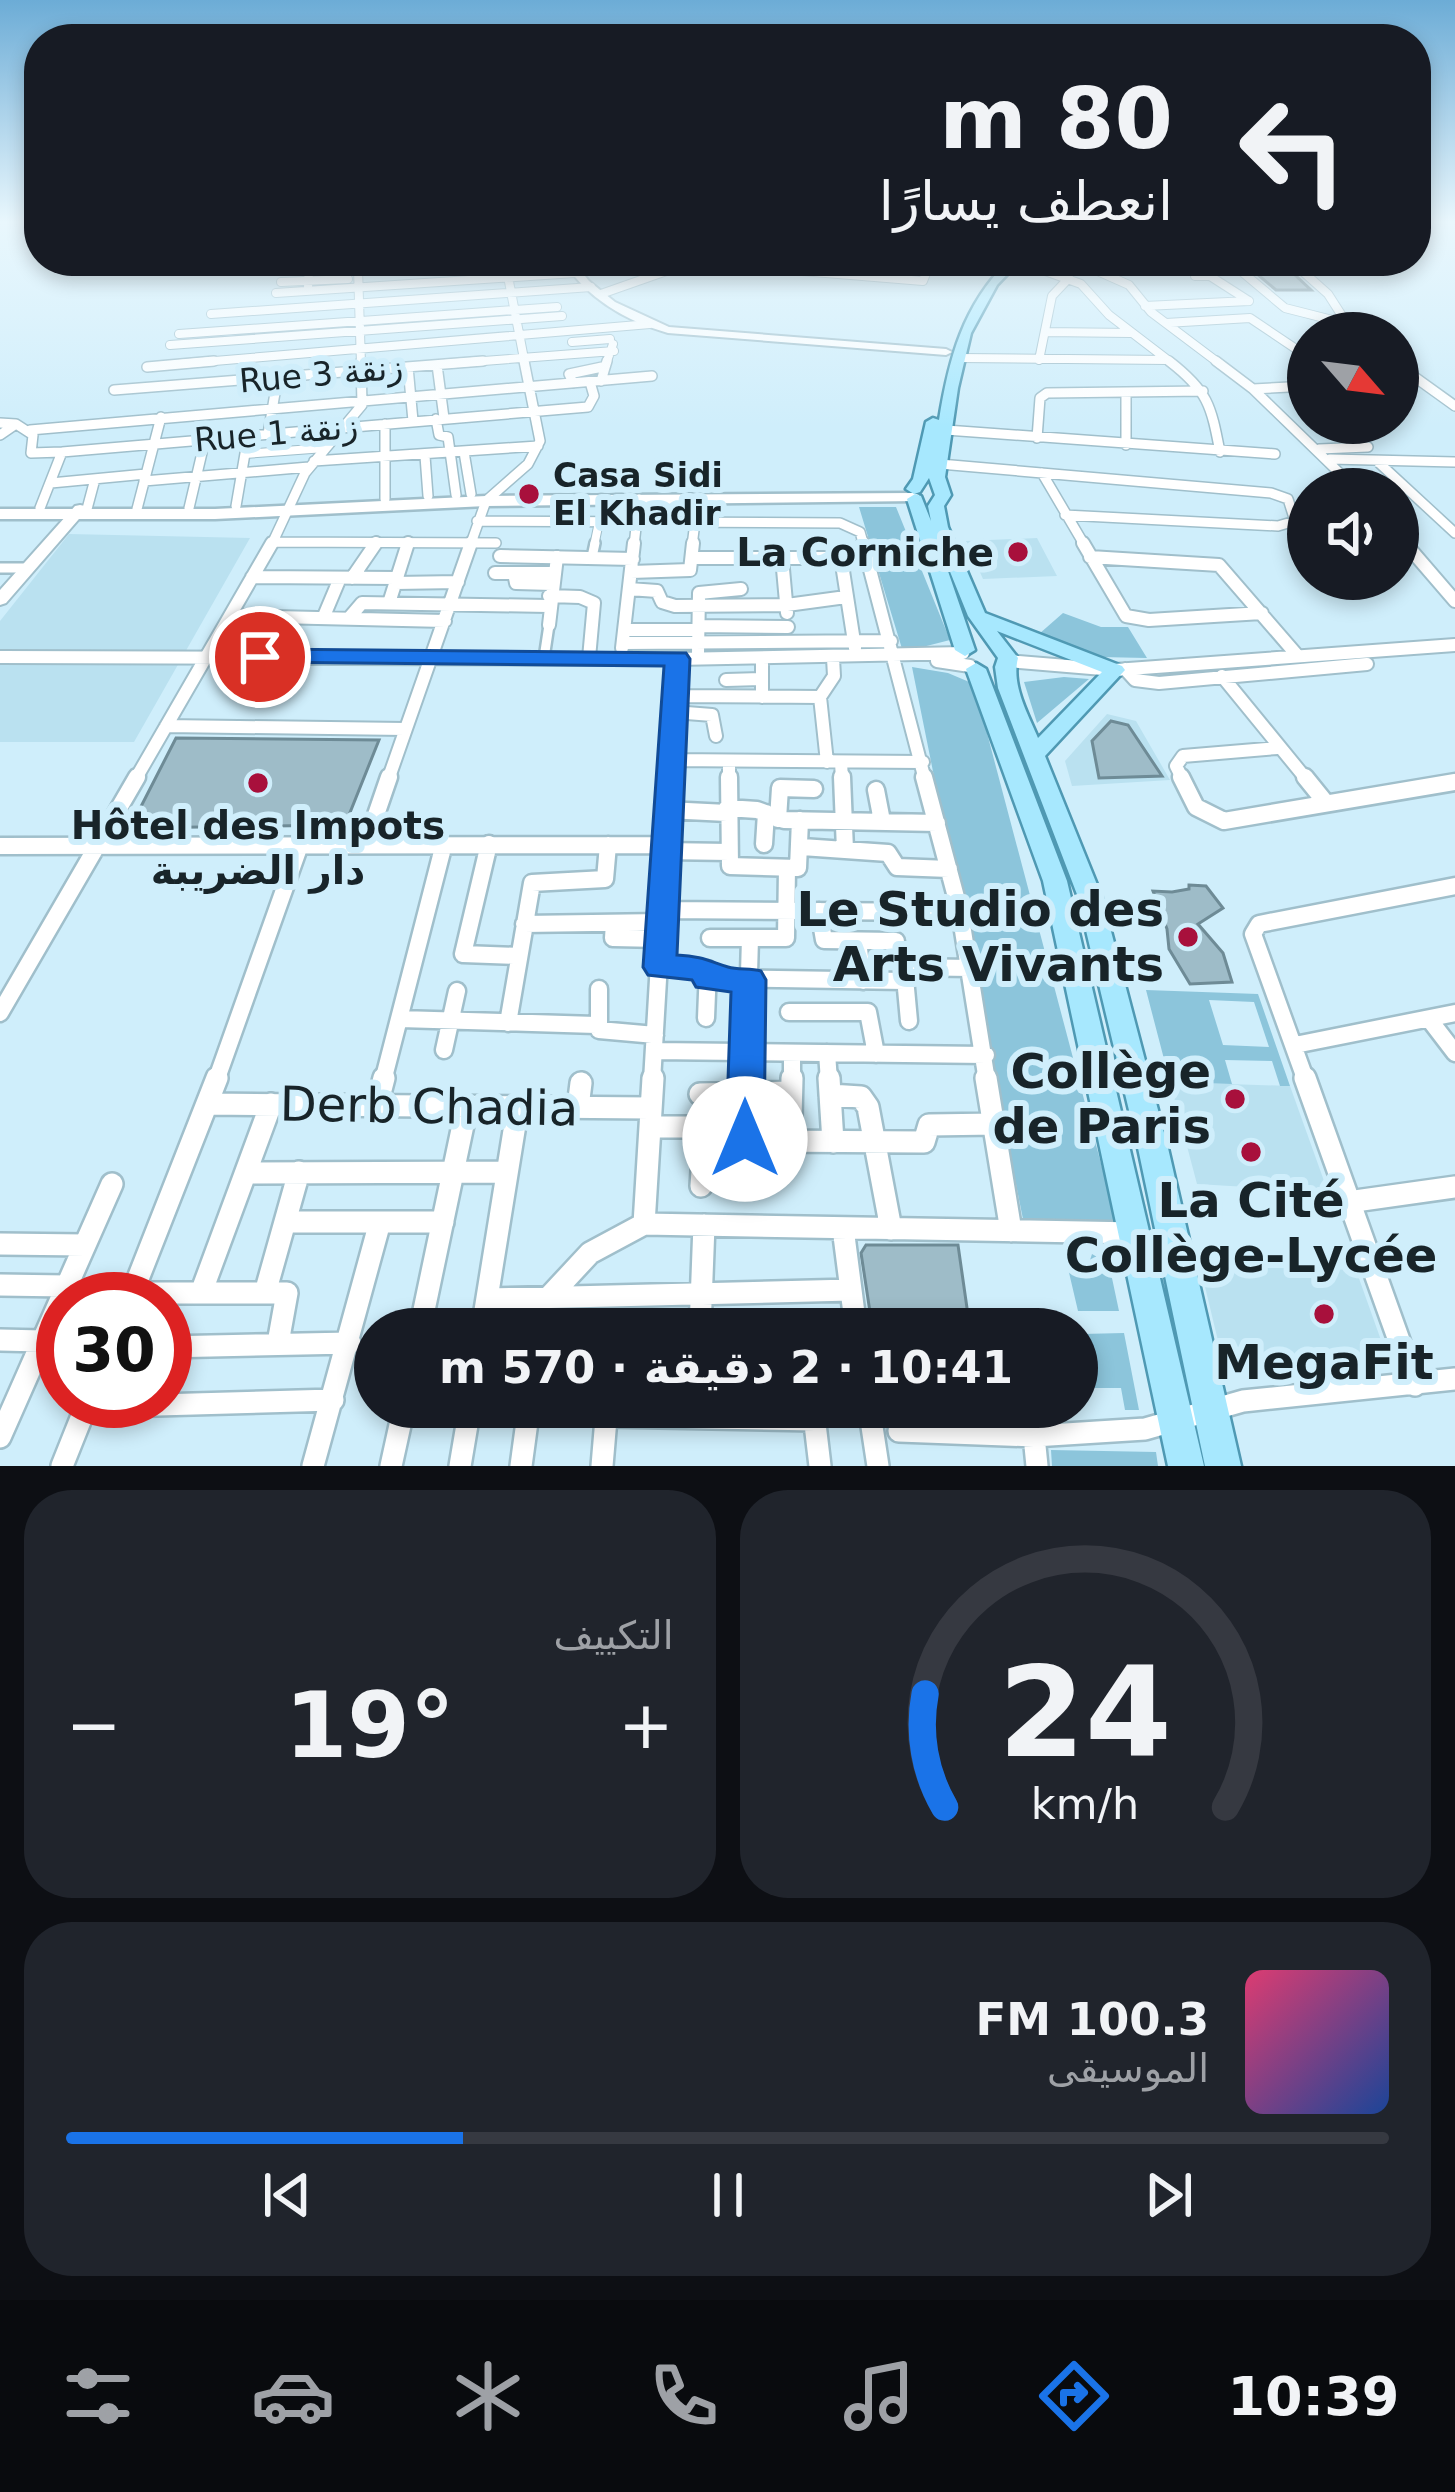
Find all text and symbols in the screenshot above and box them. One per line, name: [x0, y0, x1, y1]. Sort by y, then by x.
text: 80 m: [939, 70, 1173, 168]
icon: left: [1215, 72, 1371, 228]
text: انعطف يسارًا: [879, 170, 1173, 233]
north arrow: [1287, 312, 1419, 444]
map controls: [1287, 312, 1419, 600]
street label: Rue 3 زنقة: [238, 347, 404, 401]
street label: Rue 1 زنقة: [193, 406, 359, 460]
place label: Casa Sidi El Khadir: [553, 456, 723, 533]
button: sound: [1287, 468, 1419, 600]
marker: Casa Sidi El Khadir: [516, 481, 542, 507]
place label: La Corniche: [736, 530, 994, 575]
marker: La Corniche: [1005, 539, 1031, 565]
pin: [209, 606, 311, 708]
icon: arrive: [227, 624, 293, 690]
marker: Hôtel des Impots دار الضريبة: [245, 770, 271, 796]
place label: Hôtel des Impots دار الضريبة: [71, 803, 445, 894]
place label: Le Studio des Arts Vivants: [796, 881, 1164, 992]
marker: Le Studio des Arts Vivants: [1175, 924, 1201, 950]
place label: Collège de Paris: [992, 1043, 1211, 1154]
street label: Derb Chadia: [279, 1075, 579, 1137]
position arrow: [682, 1076, 808, 1202]
marker: Collège de Paris: [1222, 1086, 1248, 1112]
marker: La Cité Collège-Lycée: [1238, 1139, 1264, 1165]
place label: La Cité Collège-Lycée: [1065, 1172, 1437, 1283]
speed limit sign: 30: [36, 1272, 192, 1428]
marker: MegaFit: [1311, 1301, 1337, 1327]
place label: MegaFit: [1214, 1334, 1434, 1390]
text: 10:41 · 2 دقيقة · 570 m: [439, 1341, 1013, 1394]
text: التكييف: [554, 1613, 674, 1658]
text: 24: [998, 1640, 1172, 1785]
text: 19°: [285, 1673, 455, 1778]
text: −: [66, 1687, 121, 1764]
text: +: [618, 1687, 674, 1764]
text: km/h: [1031, 1779, 1139, 1829]
text: 100.3 FM: [975, 1993, 1209, 2046]
text: الموسيقى: [1047, 2046, 1209, 2091]
icon: previous: [254, 2162, 320, 2228]
icon: pause: [695, 2162, 761, 2228]
icon: next: [1136, 2162, 1202, 2228]
icon: filters: [56, 2354, 140, 2438]
icon: car: [251, 2354, 335, 2438]
icon: climate: [446, 2354, 530, 2438]
icon: phone: [642, 2354, 726, 2438]
icon: music: [837, 2354, 921, 2438]
icon: directions: [1032, 2354, 1116, 2438]
text: 10:39: [1227, 2365, 1399, 2428]

